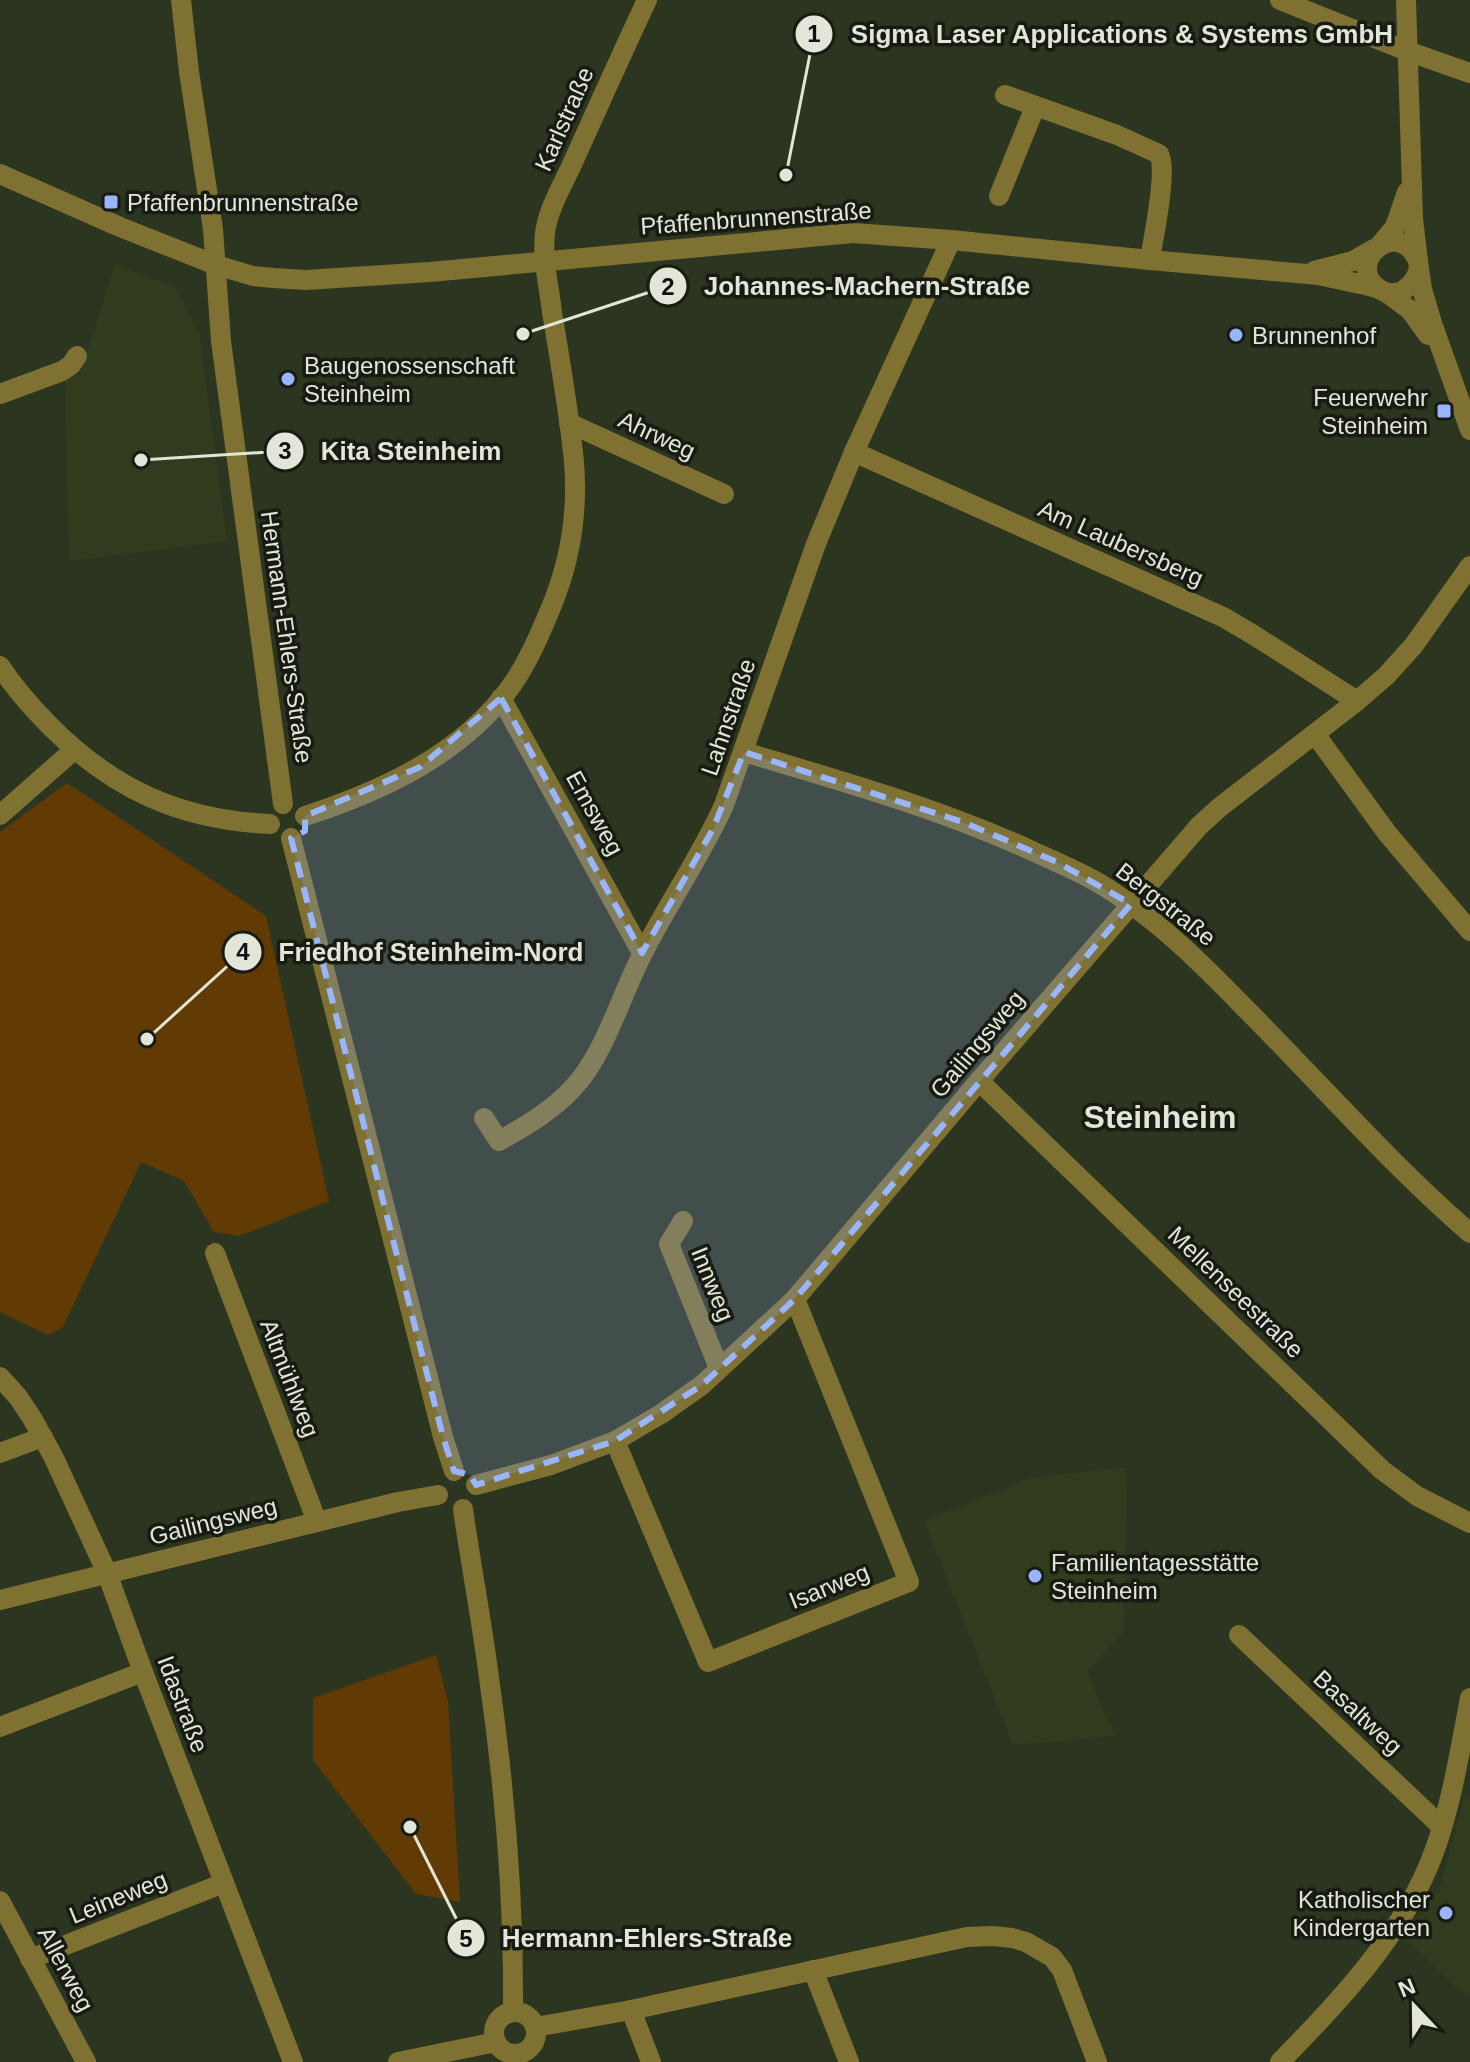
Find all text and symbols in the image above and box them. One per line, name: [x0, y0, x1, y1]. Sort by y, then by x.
callout: Sigma Laser Applications & Systems GmbH: [794, 9, 1410, 59]
text: Sigma Laser Applications & Systems GmbH: [851, 19, 1393, 49]
text: 1: [807, 20, 821, 47]
street label: Karlstraße: [529, 63, 599, 175]
place label: Pfaffenbrunnenstraße: [127, 189, 359, 216]
marker: Pfaffenbrunnenstraße: [102, 193, 120, 211]
street label: Pfaffenbrunnenstraße: [639, 196, 873, 240]
callout: Johannes-Machern-Straße: [648, 261, 1046, 311]
text: Johannes-Machern-Straße: [704, 271, 1030, 301]
text: 2: [661, 273, 675, 300]
place label: Brunnenhof: [1252, 322, 1376, 349]
marker: Brunnenhof: [1227, 326, 1245, 344]
place label: Baugenossenschaft Steinheim: [304, 352, 515, 407]
marker: Baugenossenschaft Steinheim: [279, 370, 297, 388]
place label: Feuerwehr Steinheim: [1313, 384, 1428, 439]
marker: Feuerwehr Steinheim: [1435, 402, 1453, 420]
street label: Ahrweg: [614, 406, 700, 464]
callout: Kita Steinheim: [265, 426, 518, 476]
text: Kita Steinheim: [321, 436, 501, 466]
text: 3: [278, 437, 292, 464]
street label: Am Laubersberg: [1034, 495, 1208, 591]
street label: Hermann-Ehlers-Straße: [256, 509, 318, 765]
street label: Lahnstraße: [695, 655, 761, 779]
street label: Emsweg: [561, 766, 629, 860]
street label: Bergstraße: [1111, 857, 1221, 951]
callout: Friedhof Steinheim-Nord: [223, 927, 600, 977]
text: Friedhof Steinheim-Nord: [279, 937, 583, 967]
text: 4: [236, 938, 250, 965]
street label: Gailingsweg: [925, 985, 1029, 1103]
district label: Steinheim: [1084, 1099, 1236, 1135]
street label: Mellenseestraße: [1163, 1221, 1309, 1363]
street label: Innweg: [686, 1243, 740, 1325]
street label: Altmühlweg: [255, 1315, 325, 1441]
street label: Gailingsweg: [146, 1492, 280, 1550]
place label: Familientagesstätte Steinheim: [1051, 1549, 1259, 1604]
street label: Isarweg: [785, 1558, 873, 1614]
marker: Familientagesstätte Steinheim: [1026, 1567, 1044, 1585]
street label: Idastraße: [152, 1652, 214, 1756]
street label: Basaltweg: [1308, 1664, 1408, 1760]
street label: Leineweg: [65, 1865, 171, 1929]
place label: Katholischer Kindergarten: [1293, 1886, 1430, 1941]
marker: Katholischer Kindergarten: [1437, 1904, 1455, 1922]
callout: Hermann-Ehlers-Straße: [446, 1913, 808, 1963]
street label: Allerweg: [32, 1922, 100, 2016]
text: Hermann-Ehlers-Straße: [502, 1923, 792, 1953]
text: 5: [459, 1925, 473, 1952]
north arrow: [1374, 1966, 1454, 2046]
text: N: [1395, 1973, 1419, 2002]

